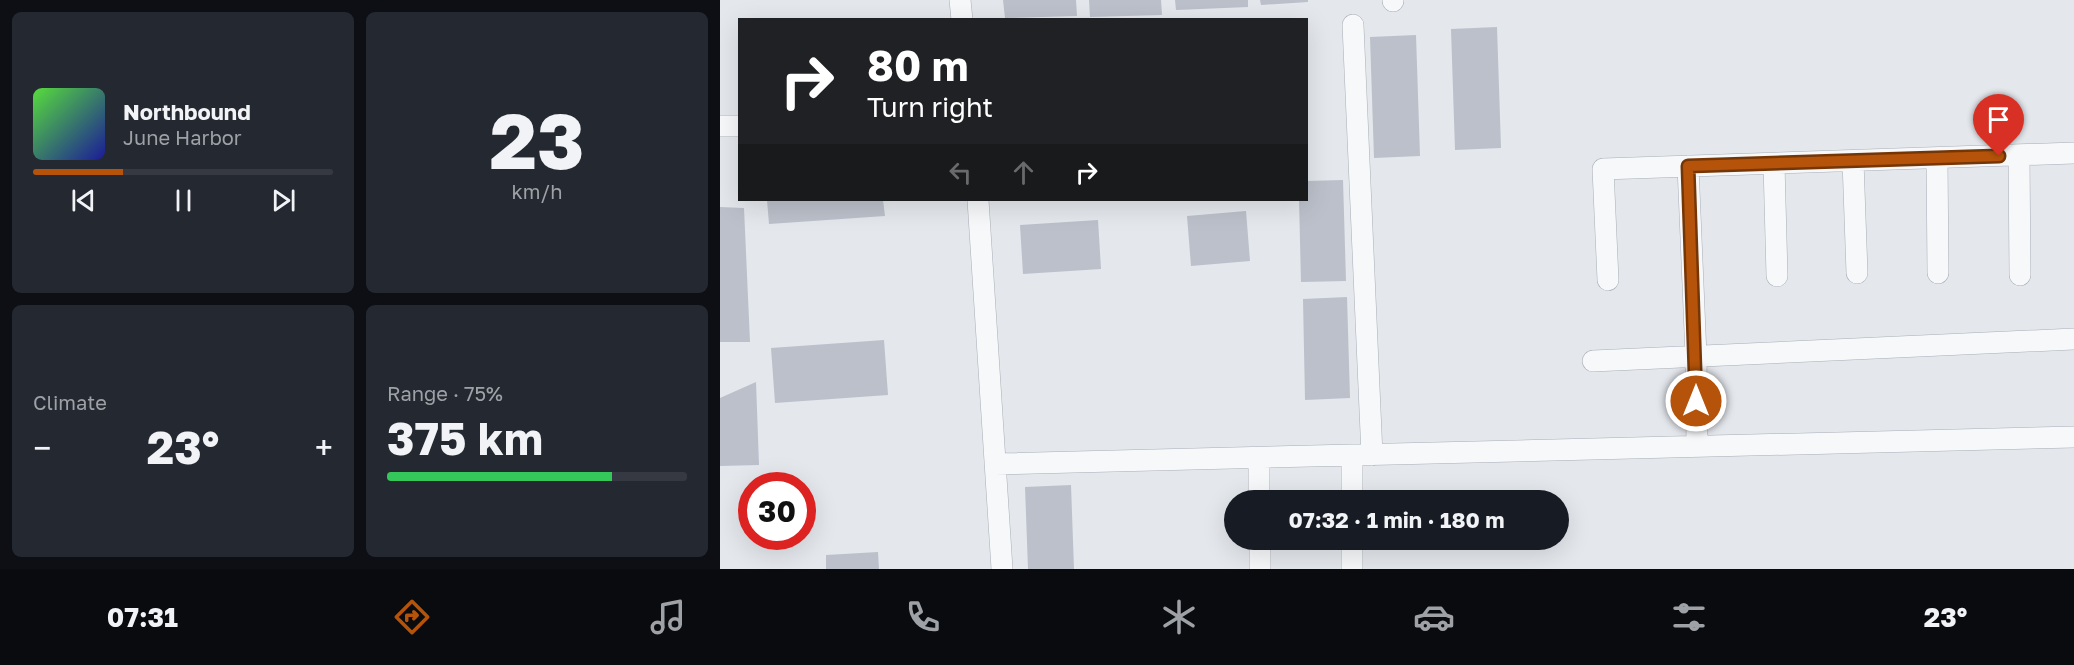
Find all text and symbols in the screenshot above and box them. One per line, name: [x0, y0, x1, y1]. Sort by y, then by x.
text: 80 m: [867, 40, 968, 90]
icon: right: [768, 42, 846, 120]
text: Turn right: [867, 91, 993, 123]
text: 23: [489, 93, 585, 186]
pin: [1973, 94, 2024, 156]
text: Northbound: [123, 98, 251, 125]
icon: arrive: [1982, 103, 2015, 136]
text: June Harbor: [123, 125, 242, 149]
icon: left: [944, 156, 977, 189]
icon: ahead: [1007, 156, 1040, 189]
icon: right: [1070, 156, 1103, 189]
text: km/h: [512, 179, 562, 203]
icon: previous: [67, 184, 100, 217]
icon: pause: [167, 184, 200, 217]
icon: next: [267, 184, 300, 217]
position arrow: [1664, 369, 1728, 433]
text: Range · 75%: [387, 381, 503, 405]
text: Climate: [33, 390, 107, 414]
text: 375 km: [387, 411, 543, 465]
text: 23°: [147, 420, 219, 474]
text: −: [33, 428, 51, 467]
text: +: [315, 428, 333, 467]
speed limit sign: 30: [738, 472, 816, 550]
text: 07:32 · 1 min · 180 m: [1288, 506, 1505, 533]
icon: directions: [391, 596, 433, 638]
icon: music: [647, 596, 689, 638]
icon: phone: [902, 596, 944, 638]
icon: climate: [1158, 596, 1200, 638]
icon: car: [1413, 596, 1455, 638]
icon: filters: [1668, 596, 1710, 638]
text: 07:31: [107, 601, 178, 633]
text: 23°: [1924, 601, 1967, 633]

